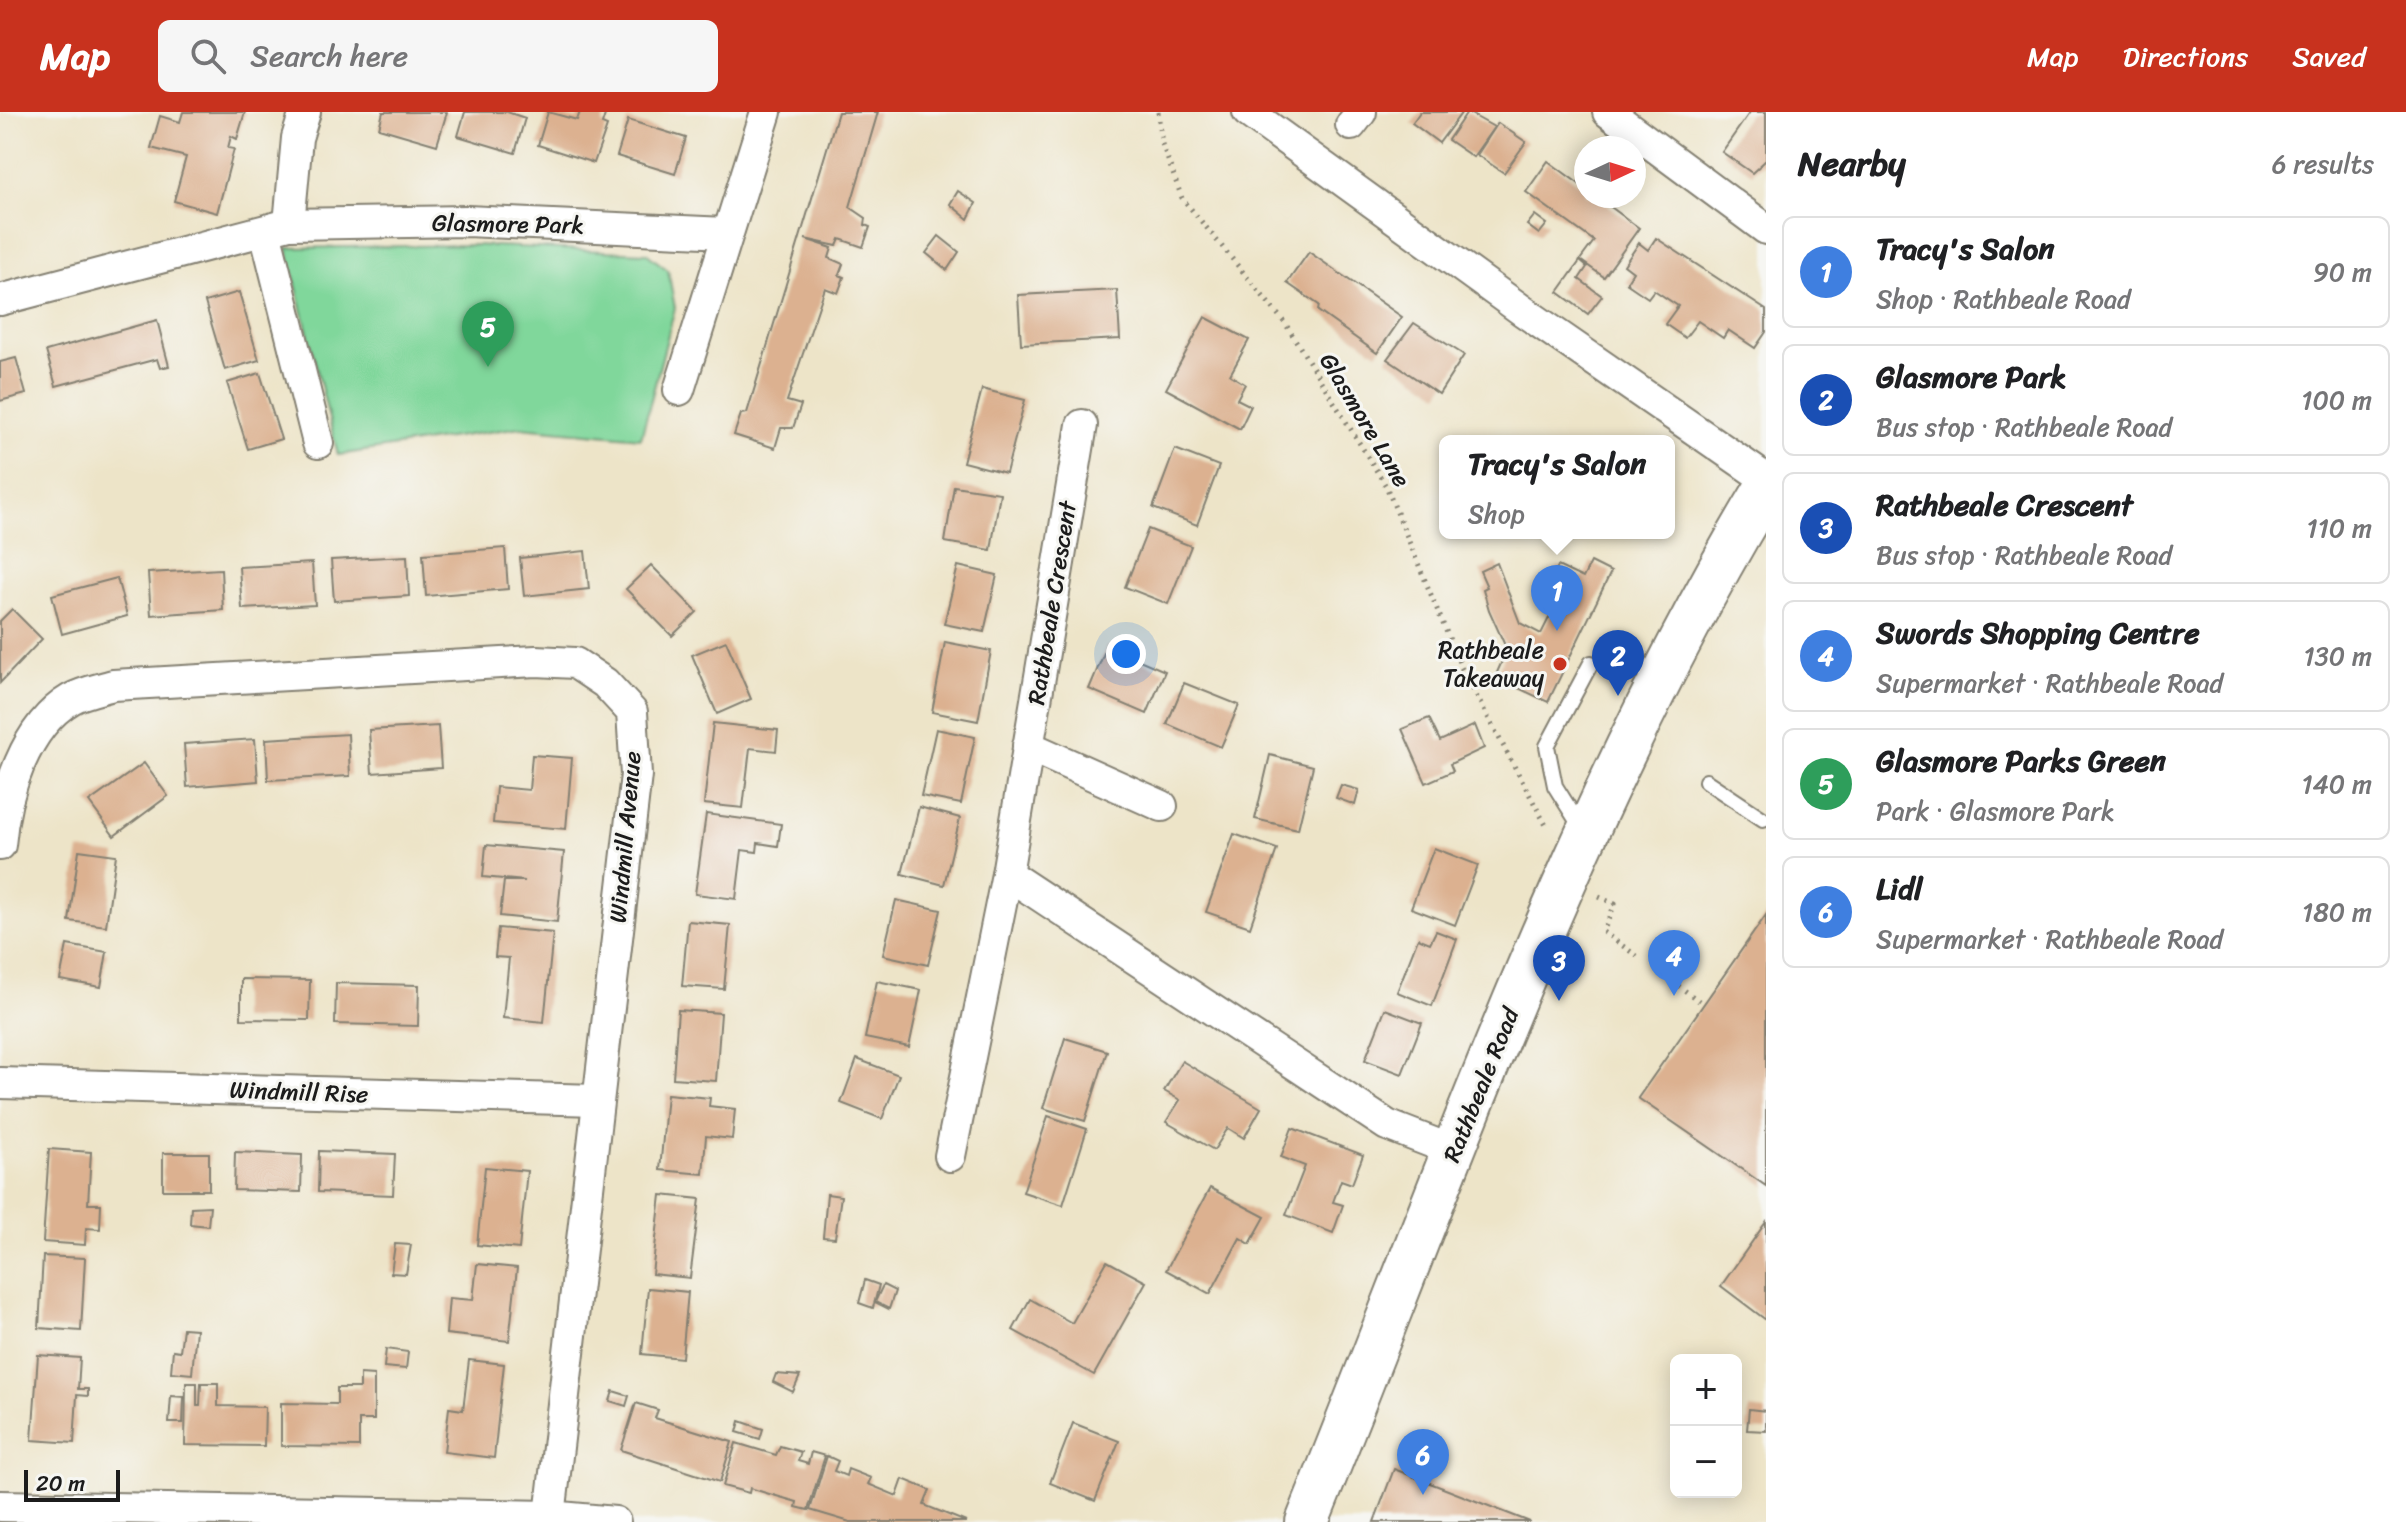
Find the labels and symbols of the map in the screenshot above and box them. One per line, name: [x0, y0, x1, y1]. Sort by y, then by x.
north arrow: [1574, 136, 1646, 208]
street label: Glasmore Park: [431, 202, 585, 246]
pin: 5: [462, 301, 514, 367]
street label: Glasmore Lane: [1308, 344, 1422, 496]
street label: Rathbeale Crescent: [1015, 497, 1089, 708]
pin: 1: [1531, 565, 1583, 631]
place label: Rathbeale Takeaway: [1438, 629, 1545, 699]
pin: 2: [1592, 630, 1644, 696]
your location: [1106, 634, 1146, 674]
marker: Rathbeale Takeaway: [1551, 655, 1569, 673]
street label: Windmill Avenue: [597, 749, 653, 925]
pin: 4: [1648, 930, 1700, 996]
pin: 3: [1533, 935, 1585, 1001]
street label: Rathbeale Road: [1431, 1000, 1532, 1169]
street label: Windmill Rise: [229, 1069, 369, 1115]
pin: 6: [1397, 1429, 1449, 1495]
scale bar: [24, 1466, 120, 1502]

